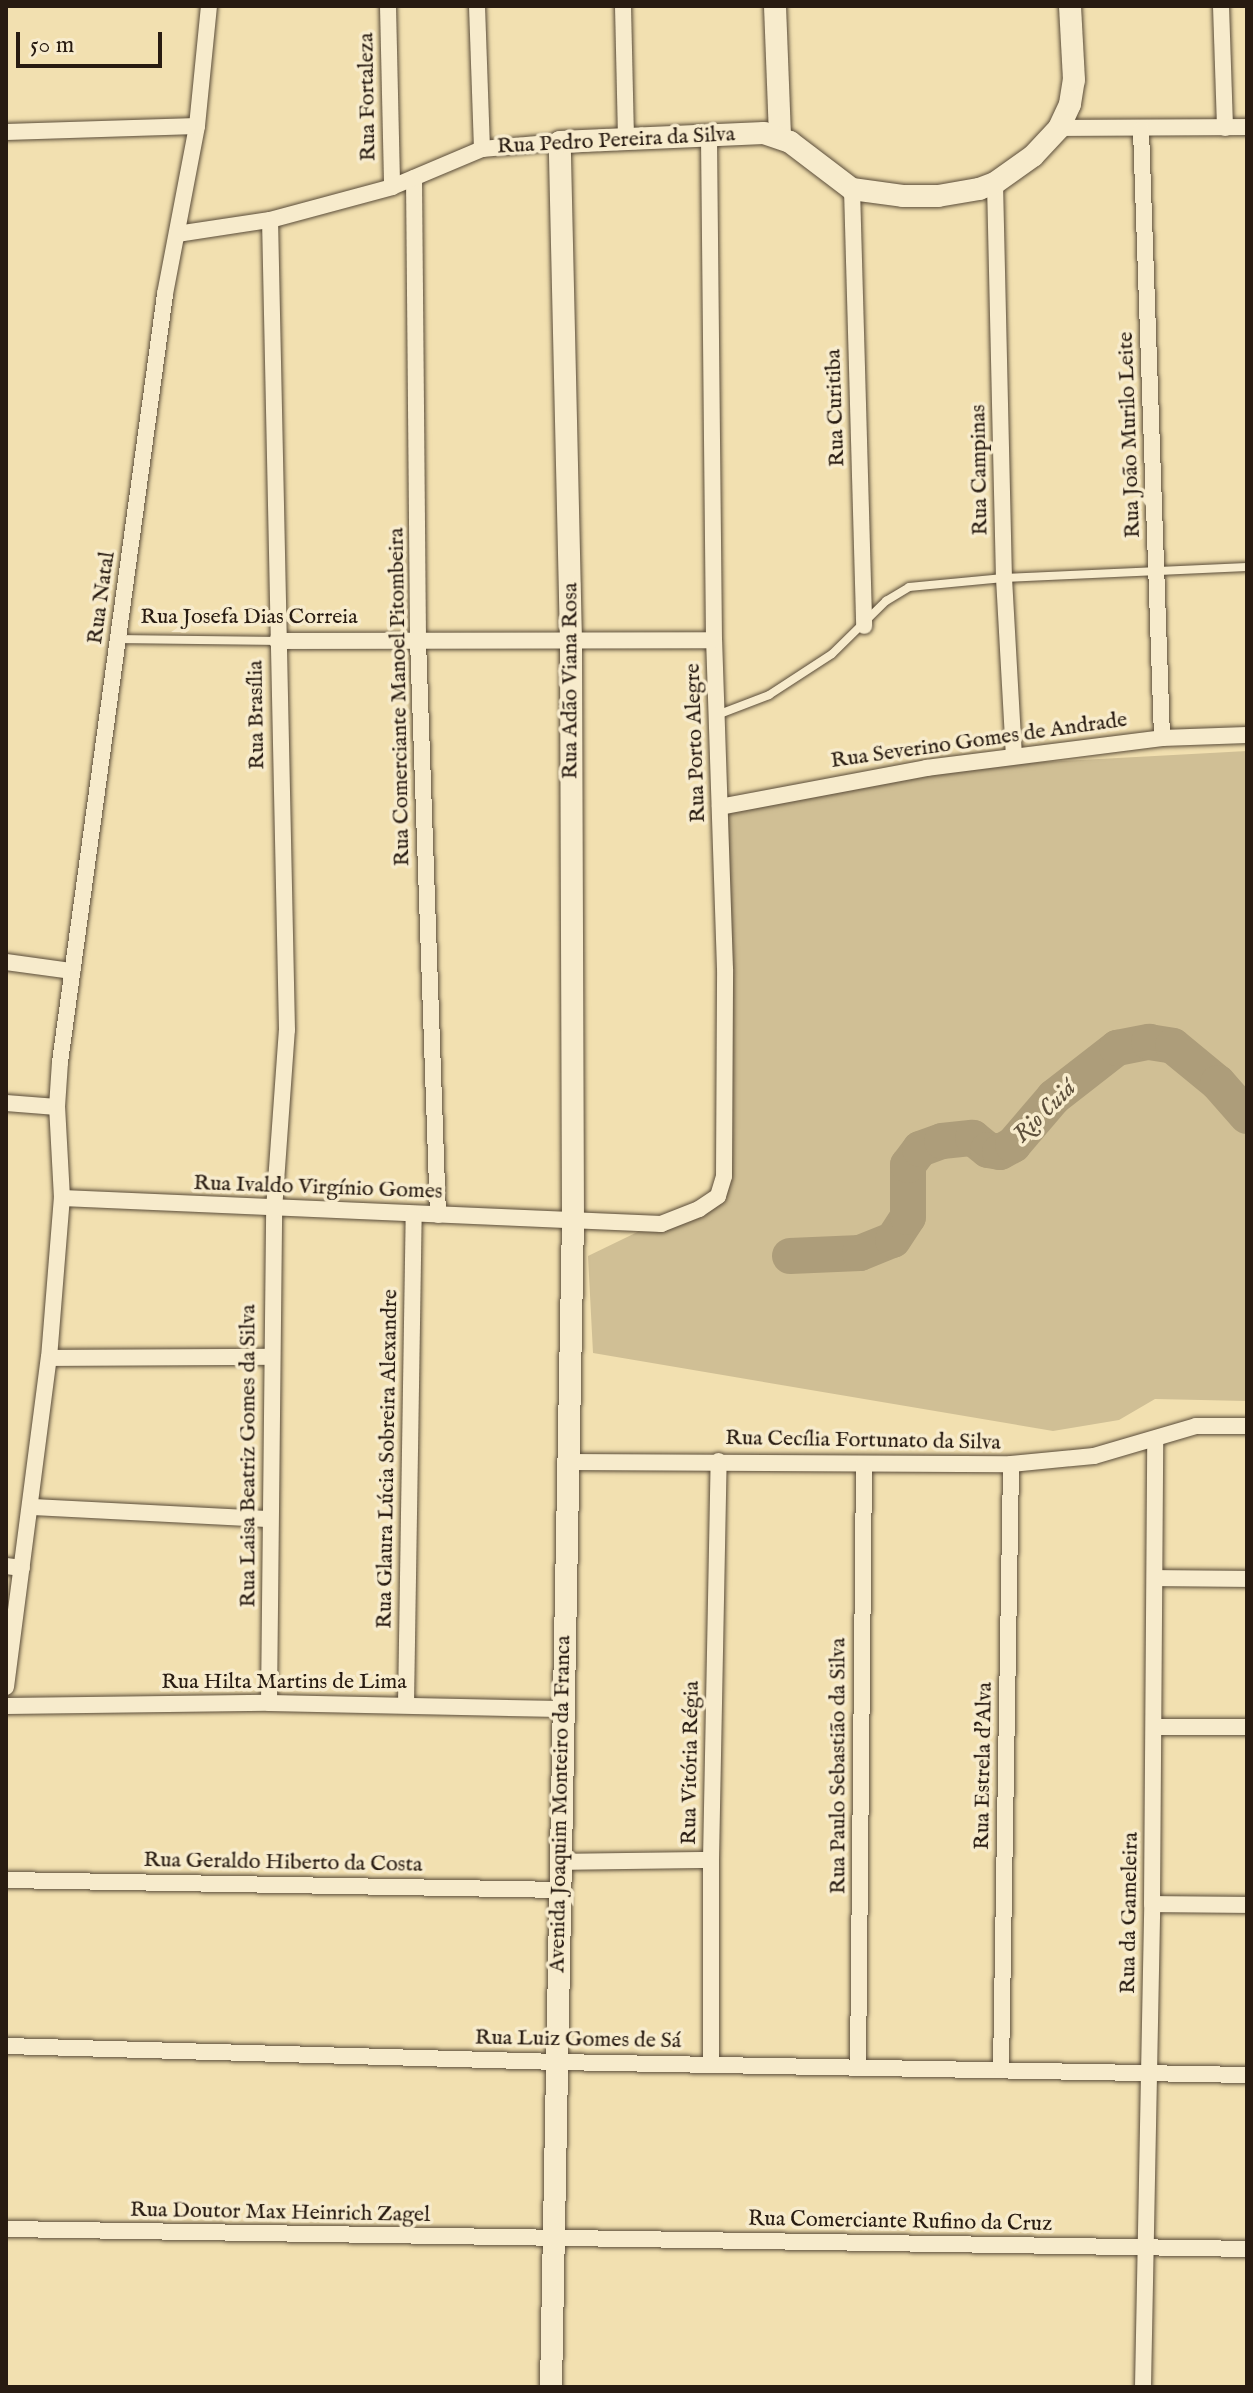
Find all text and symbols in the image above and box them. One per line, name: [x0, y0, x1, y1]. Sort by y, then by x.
scale bar: [20, 16, 166, 66]
text: 50 m: [30, 30, 74, 61]
street label: Rua Fortaleza: [354, 32, 382, 162]
street label: Rua Pedro Pereira da Silva: [496, 122, 736, 160]
street label: Rua João Murilo Leite: [1113, 331, 1147, 539]
street label: Rua Curitiba: [821, 349, 851, 467]
street label: Rua Campinas: [966, 404, 994, 536]
street label: Rua Comerciante Manoel Pitombeira: [384, 527, 416, 867]
street label: Rua Natal: [82, 550, 122, 646]
street label: Rua Adão Viana Rosa: [558, 583, 584, 779]
street label: Rua Josefa Dias Correia: [140, 605, 358, 631]
street label: Rua Brasília: [243, 660, 271, 770]
street label: Rua Porto Alegre: [680, 663, 712, 823]
street label: Rua Severino Gomes de Andrade: [829, 707, 1129, 775]
water label: Rio Cuiá: [1008, 1075, 1082, 1149]
street label: Rua Ivaldo Virgínio Gomes: [193, 1170, 443, 1206]
street label: Rua Glaura Lúcia Sobreira Alexandre: [372, 1289, 404, 1629]
street label: Rua Laisa Beatriz Gomes da Silva: [236, 1304, 262, 1608]
street label: Rua Cecília Fortunato da Silva: [725, 1425, 1001, 1457]
street label: Avenida Joaquim Monteiro da Franca: [545, 1635, 577, 1973]
street label: Rua Paulo Sebastião da Silva: [826, 1638, 852, 1894]
street label: Rua Hilta Martins de Lima: [161, 1670, 407, 1696]
street label: Rua Vitória Régia: [676, 1681, 706, 1845]
street label: Rua Estrela d'Alva: [969, 1682, 999, 1850]
street label: Rua da Gameleira: [1115, 1832, 1145, 1994]
street label: Rua Geraldo Hiberto da Costa: [143, 1847, 423, 1879]
street label: Rua Luiz Gomes de Sá: [474, 2025, 682, 2055]
street label: Rua Doutor Max Heinrich Zagel: [130, 2197, 430, 2229]
street label: Rua Comerciante Rufino da Cruz: [748, 2206, 1052, 2238]

